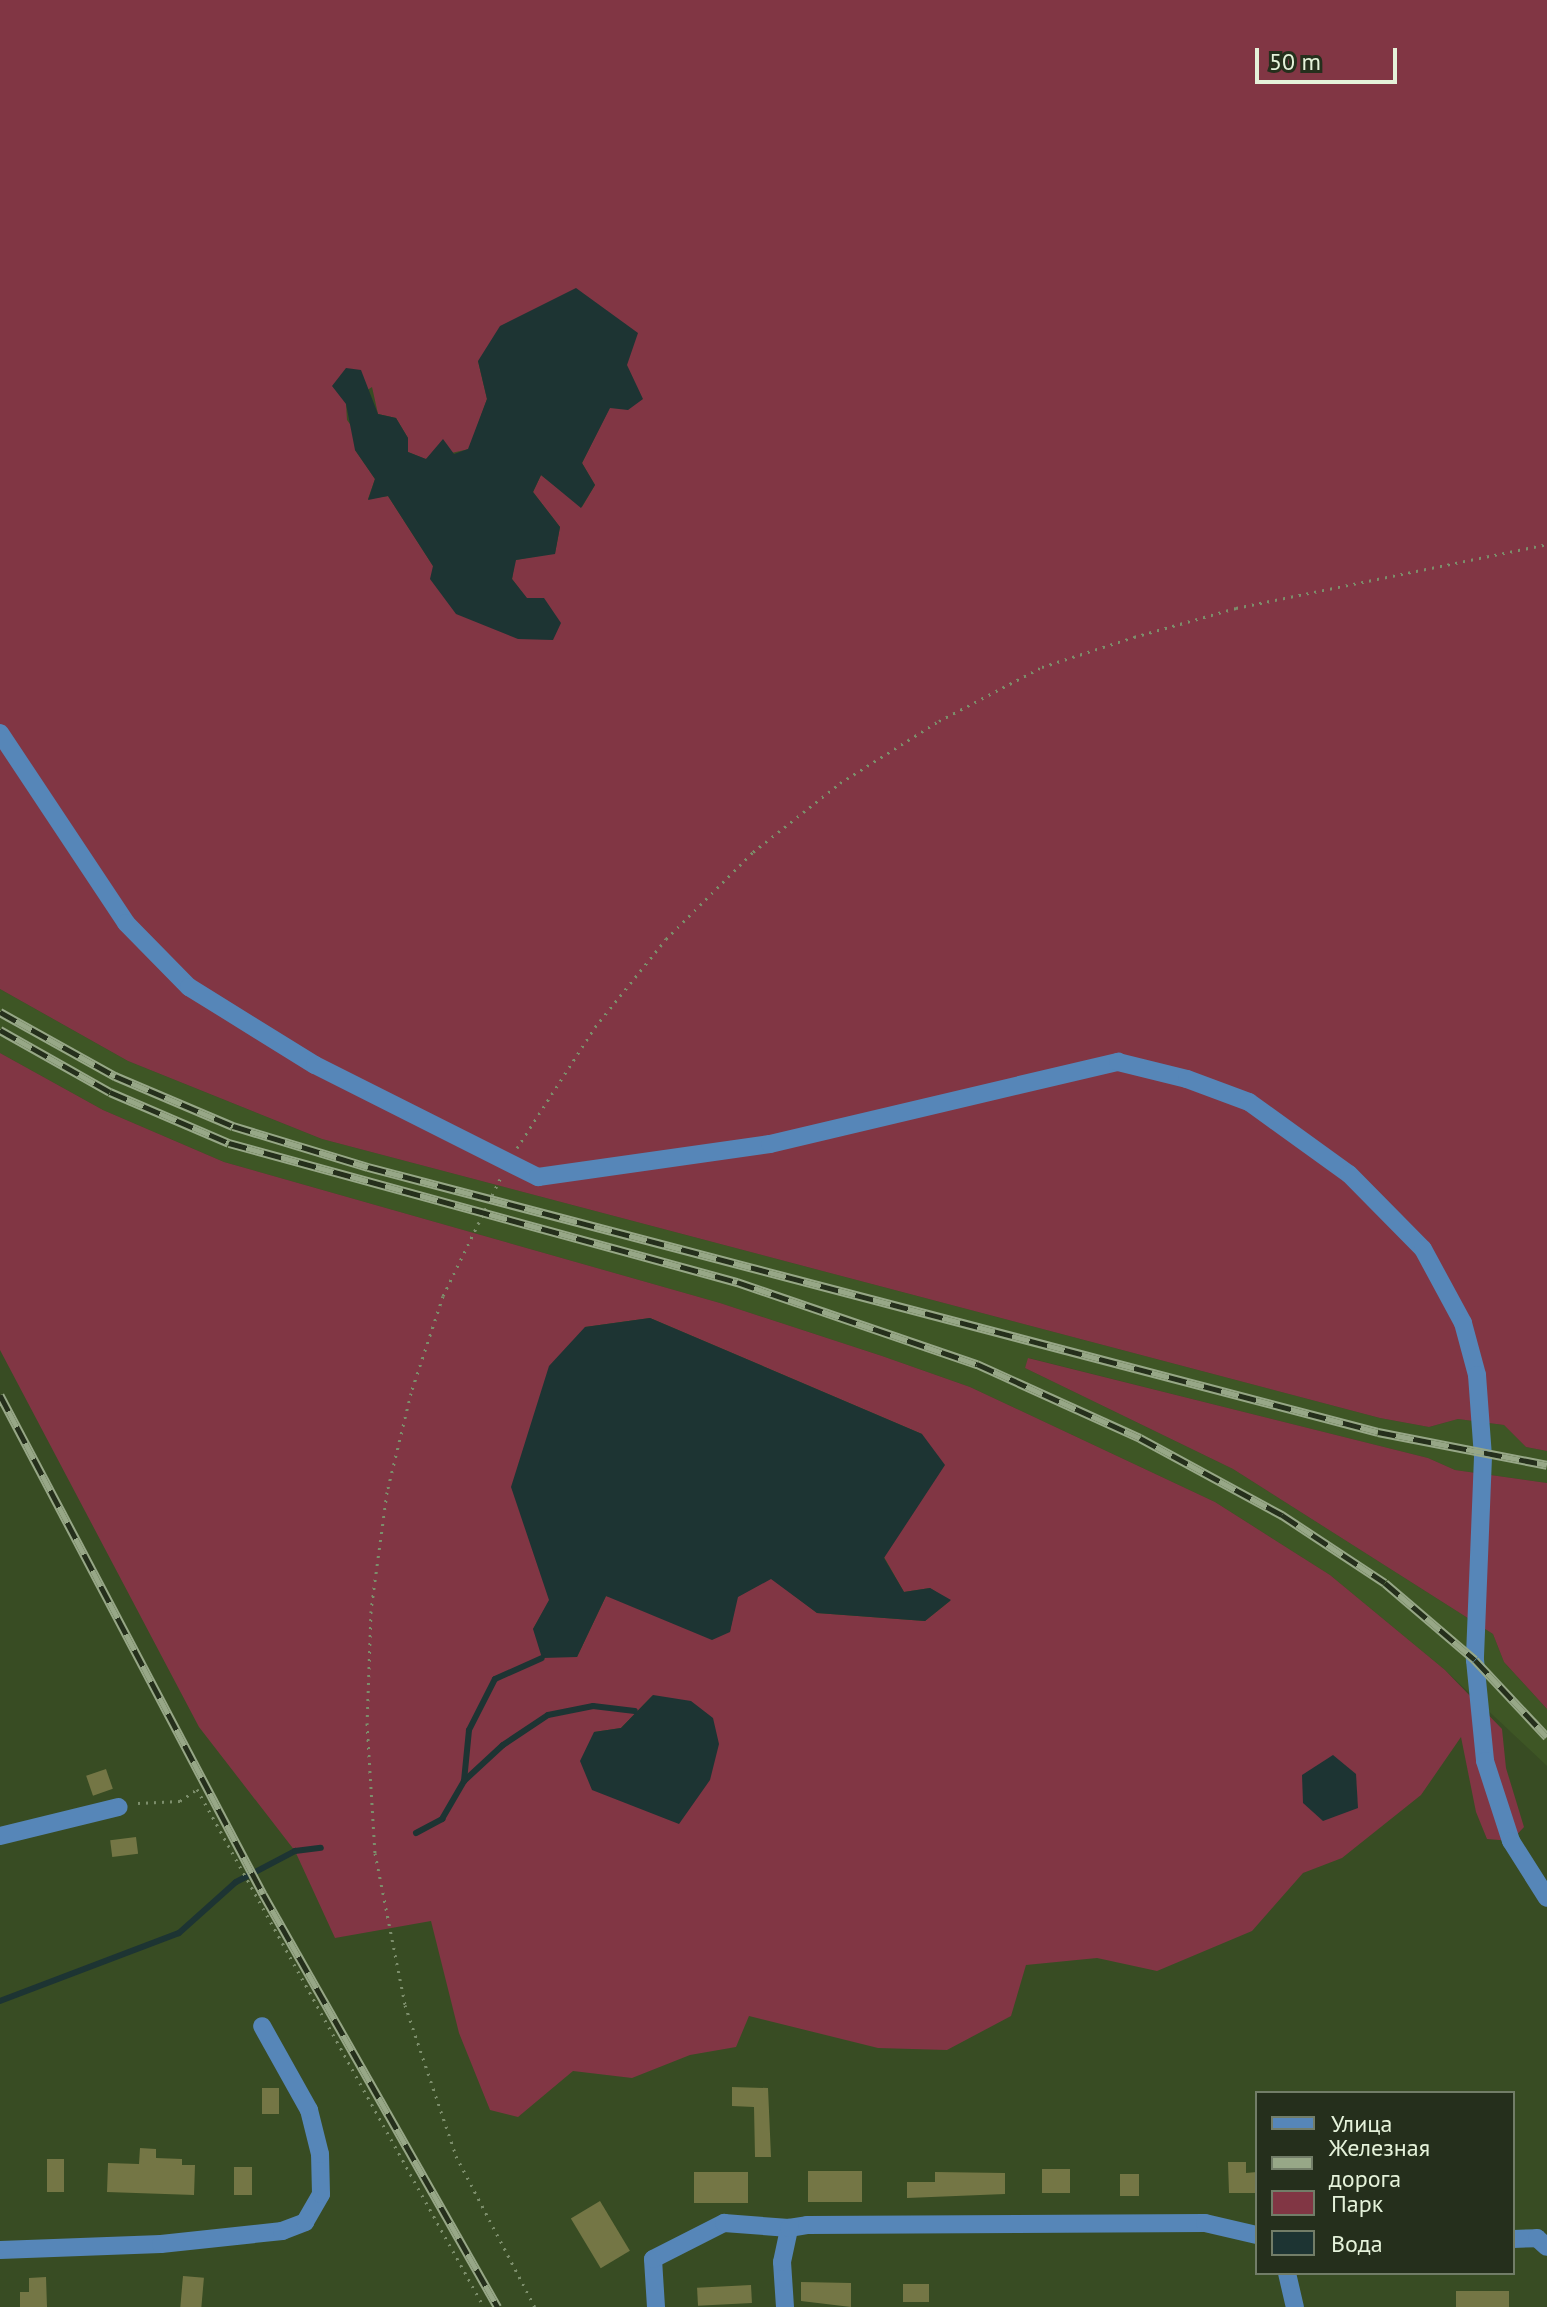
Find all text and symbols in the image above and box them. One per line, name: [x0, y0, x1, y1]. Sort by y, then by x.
scale bar: [1259, 32, 1401, 82]
text: 50 m: [1269, 46, 1321, 77]
legend: [1255, 2091, 1515, 2275]
text: Улица: [1331, 2108, 1392, 2139]
text: Железная дорога: [1329, 2132, 1430, 2194]
text: Парк: [1331, 2188, 1383, 2219]
text: Вода: [1331, 2228, 1383, 2259]

